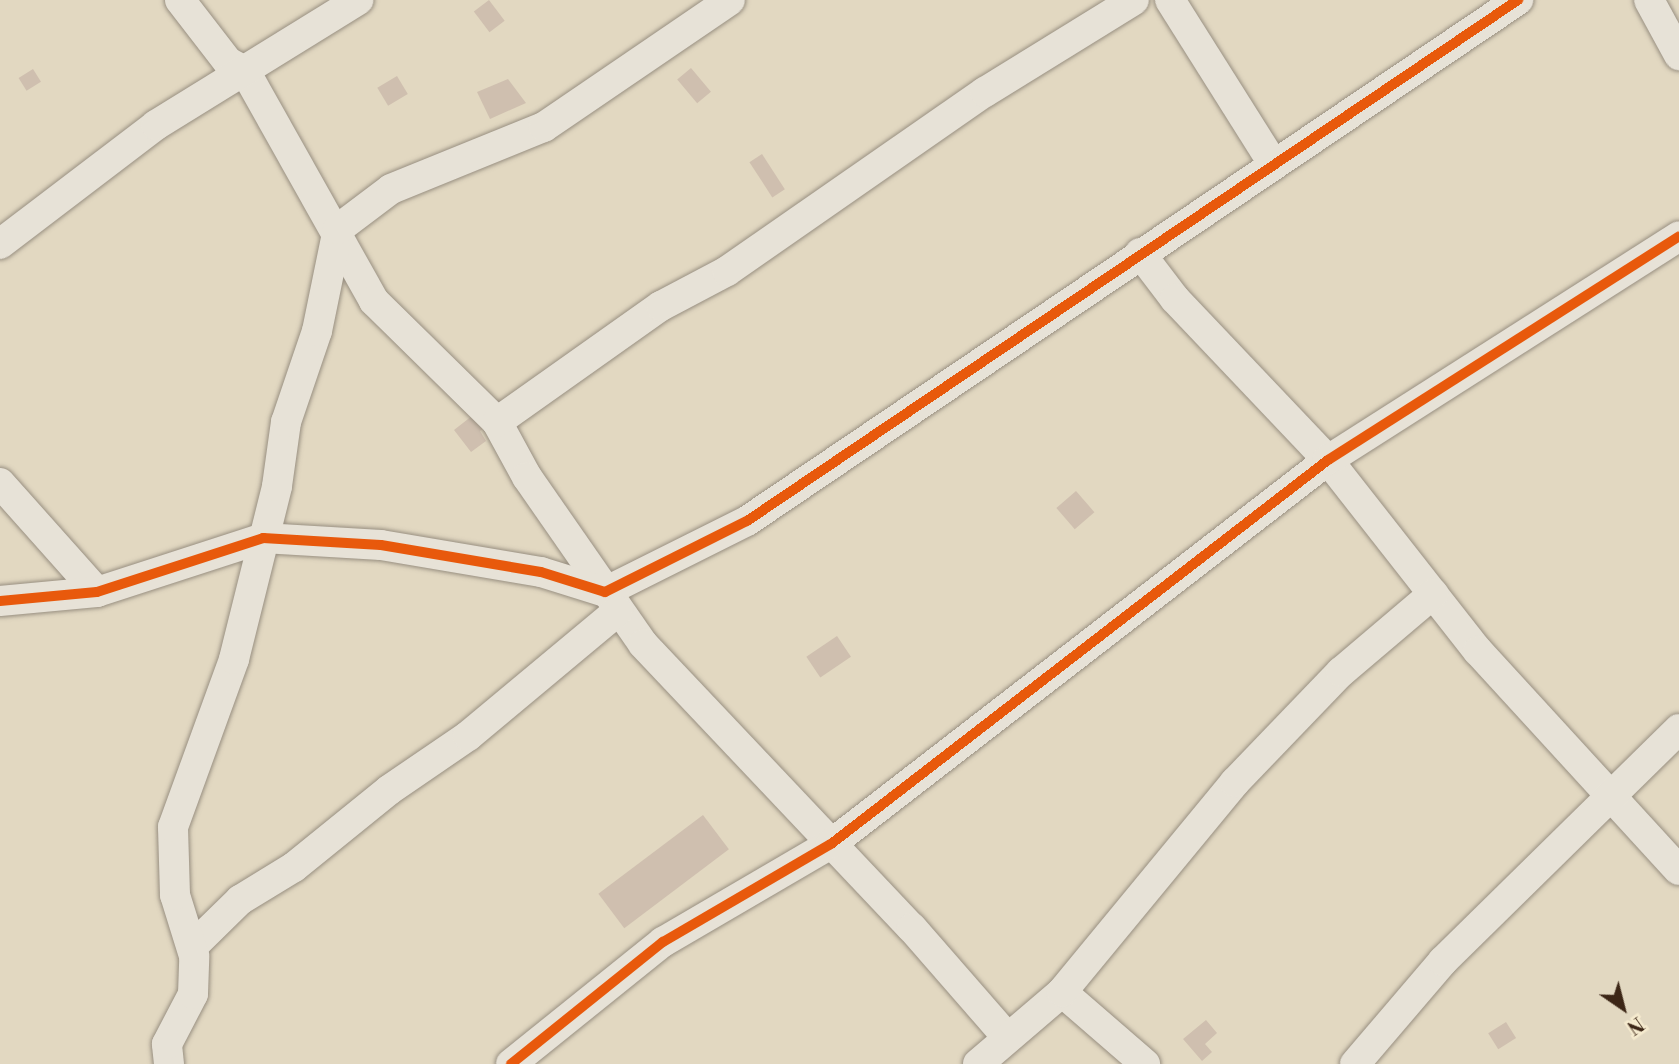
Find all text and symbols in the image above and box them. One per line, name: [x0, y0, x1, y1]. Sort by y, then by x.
north arrow: [1588, 973, 1658, 1043]
text: N: [1622, 1011, 1648, 1039]

